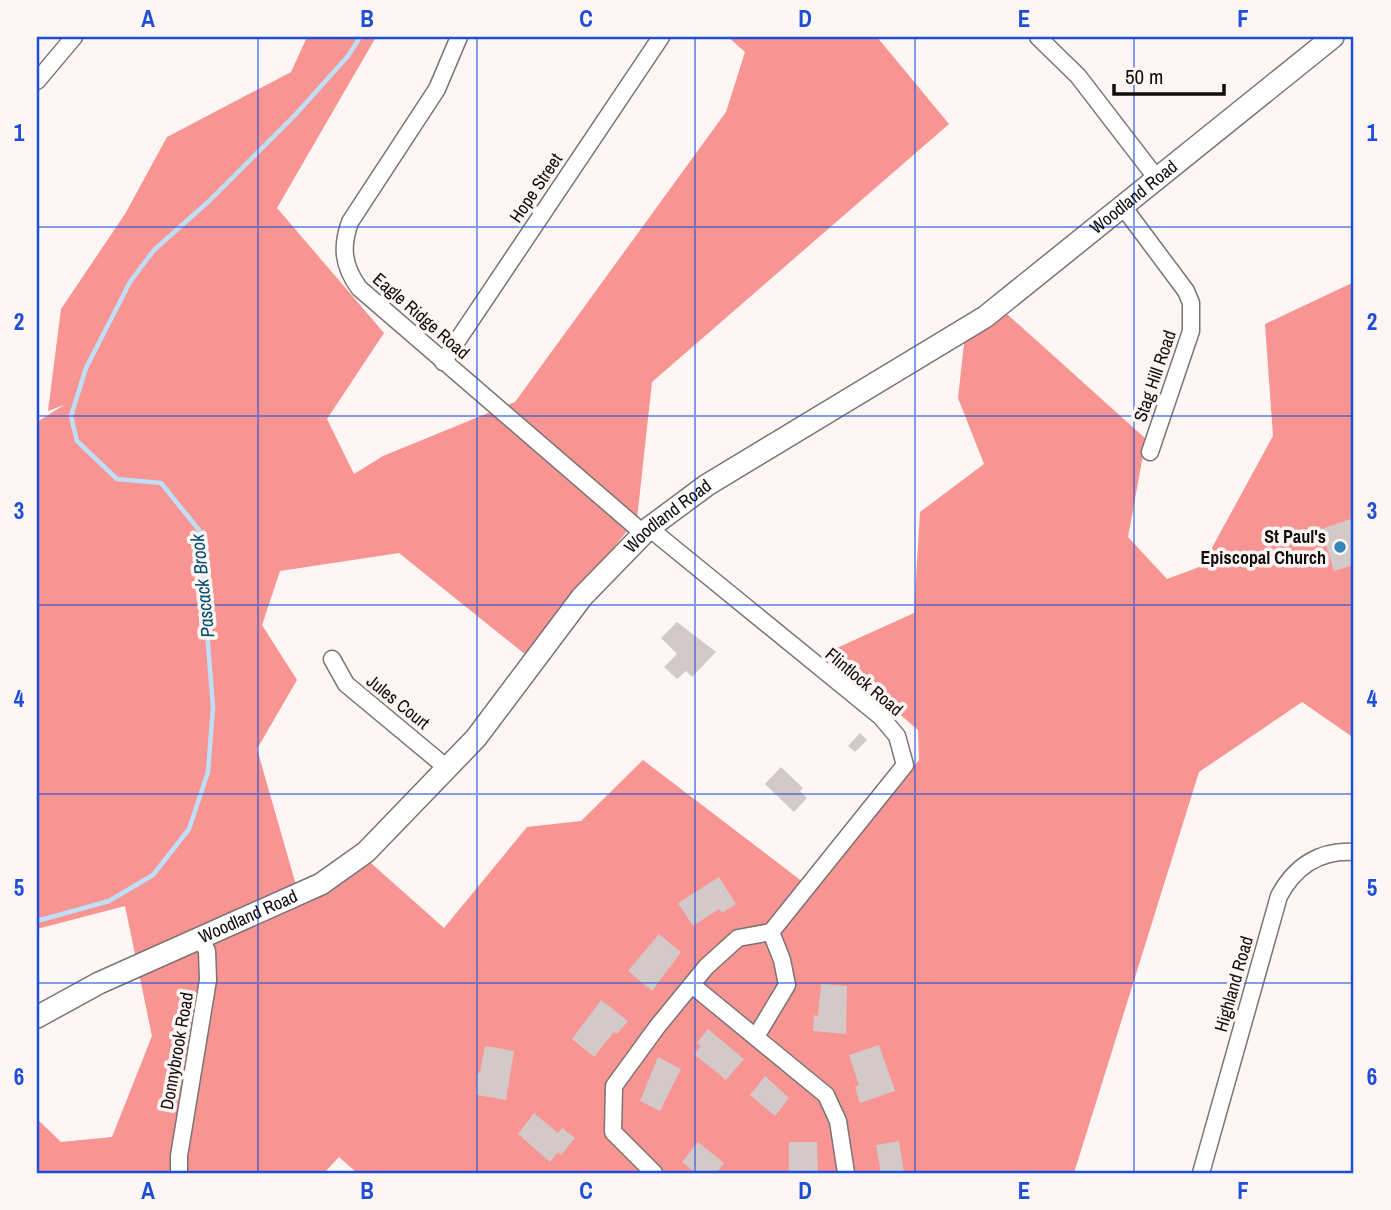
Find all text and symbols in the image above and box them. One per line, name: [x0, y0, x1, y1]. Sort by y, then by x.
text: A: [141, 3, 155, 34]
text: B: [360, 3, 374, 34]
text: C: [579, 3, 593, 34]
text: D: [798, 3, 812, 34]
text: E: [1018, 3, 1030, 34]
text: F: [1237, 3, 1249, 34]
scale bar: [1114, 52, 1225, 96]
text: 50 m: [1125, 62, 1163, 91]
text: 1: [14, 117, 25, 148]
text: 1: [1367, 117, 1378, 148]
street label: Hope Street: [503, 148, 568, 227]
street label: Woodland Road: [1084, 154, 1182, 240]
street label: Eagle Ridge Road: [368, 267, 475, 365]
text: 2: [14, 306, 24, 337]
text: 2: [1367, 306, 1377, 337]
street label: Stag Hill Road: [1127, 327, 1182, 425]
street label: Woodland Road: [618, 473, 716, 558]
text: 3: [14, 495, 24, 526]
text: 3: [1367, 495, 1377, 526]
place label: St Paul's Episcopal Church: [1201, 524, 1326, 570]
water label: Pascack Brook: [184, 532, 220, 639]
marker: St Paul's Episcopal Church: [1332, 539, 1348, 555]
street label: Flintlock Road: [820, 642, 908, 722]
street label: Jules Court: [361, 668, 435, 735]
text: 4: [14, 683, 25, 714]
text: 4: [1367, 683, 1378, 714]
text: 5: [14, 872, 24, 903]
text: 5: [1367, 872, 1377, 903]
street label: Woodland Road: [195, 883, 301, 949]
street label: Highland Road: [1208, 933, 1259, 1035]
street label: Donnybrook Road: [154, 990, 199, 1112]
text: 6: [14, 1061, 24, 1092]
text: 6: [1367, 1061, 1377, 1092]
text: A: [141, 1175, 155, 1206]
text: B: [360, 1175, 374, 1206]
text: C: [579, 1175, 593, 1206]
text: D: [798, 1175, 812, 1206]
text: E: [1018, 1175, 1030, 1206]
text: F: [1237, 1175, 1249, 1206]

